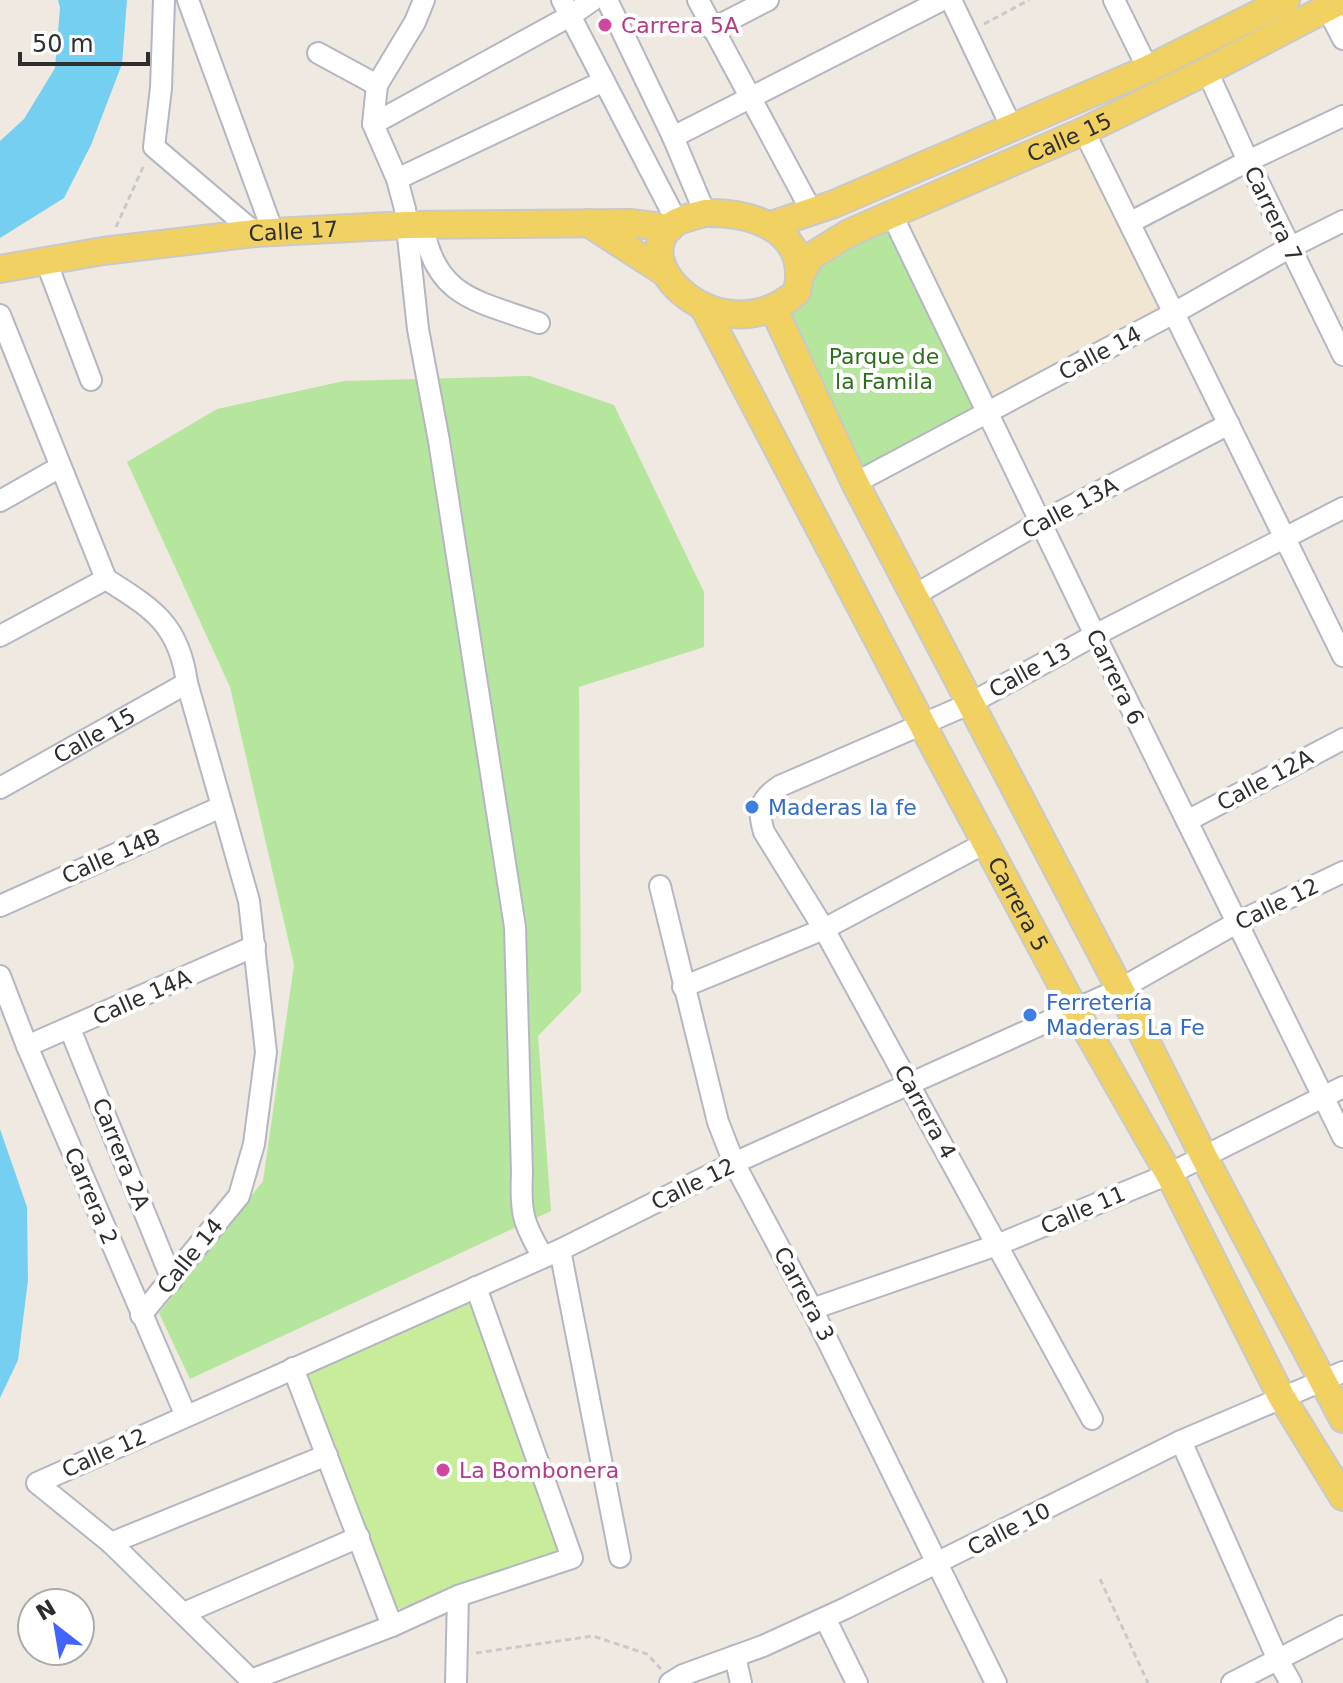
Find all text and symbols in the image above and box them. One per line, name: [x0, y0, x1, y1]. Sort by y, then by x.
place label: Carrera 5A: [621, 13, 739, 38]
scale bar: [20, 16, 148, 66]
marker: Carrera 5A: [596, 16, 614, 34]
text: 50 m: [32, 30, 94, 58]
street label: Calle 15: [1023, 107, 1115, 167]
street label: Carrera 7: [1239, 162, 1307, 266]
street label: Calle 17: [248, 216, 339, 246]
street label: Calle 14: [1055, 321, 1145, 385]
park label: Parque de la Famila: [829, 344, 939, 394]
street label: Calle 13A: [1018, 472, 1122, 544]
street label: Carrera 6: [1081, 625, 1149, 729]
street label: Calle 13: [985, 637, 1075, 703]
street label: Calle 15: [49, 702, 139, 768]
street label: Calle 12A: [1213, 744, 1317, 816]
place label: Maderas la fe: [768, 795, 917, 820]
marker: Maderas la fe: [743, 798, 761, 816]
street label: Calle 14B: [58, 823, 164, 889]
street label: Carrera 5: [983, 853, 1054, 955]
street label: Calle 12: [1231, 873, 1323, 935]
street label: Calle 14A: [89, 964, 195, 1030]
place label: Ferretería Maderas La Fe: [1046, 990, 1205, 1040]
marker: Ferretería Maderas La Fe: [1021, 1006, 1039, 1024]
street label: Carrera 4: [889, 1061, 961, 1163]
street label: Carrera 2A: [87, 1094, 155, 1214]
street label: Carrera 2: [59, 1143, 123, 1249]
street label: Calle 12: [647, 1153, 739, 1215]
street label: Calle 11: [1037, 1181, 1129, 1239]
street label: Calle 14: [152, 1213, 228, 1299]
street label: Carrera 3: [769, 1243, 839, 1345]
street label: Calle 12: [58, 1423, 150, 1483]
place label: La Bombonera: [459, 1458, 619, 1483]
marker: La Bombonera: [434, 1461, 452, 1479]
street label: Calle 10: [963, 1498, 1055, 1560]
north arrow: [16, 1587, 96, 1667]
text: N: [32, 1595, 60, 1626]

